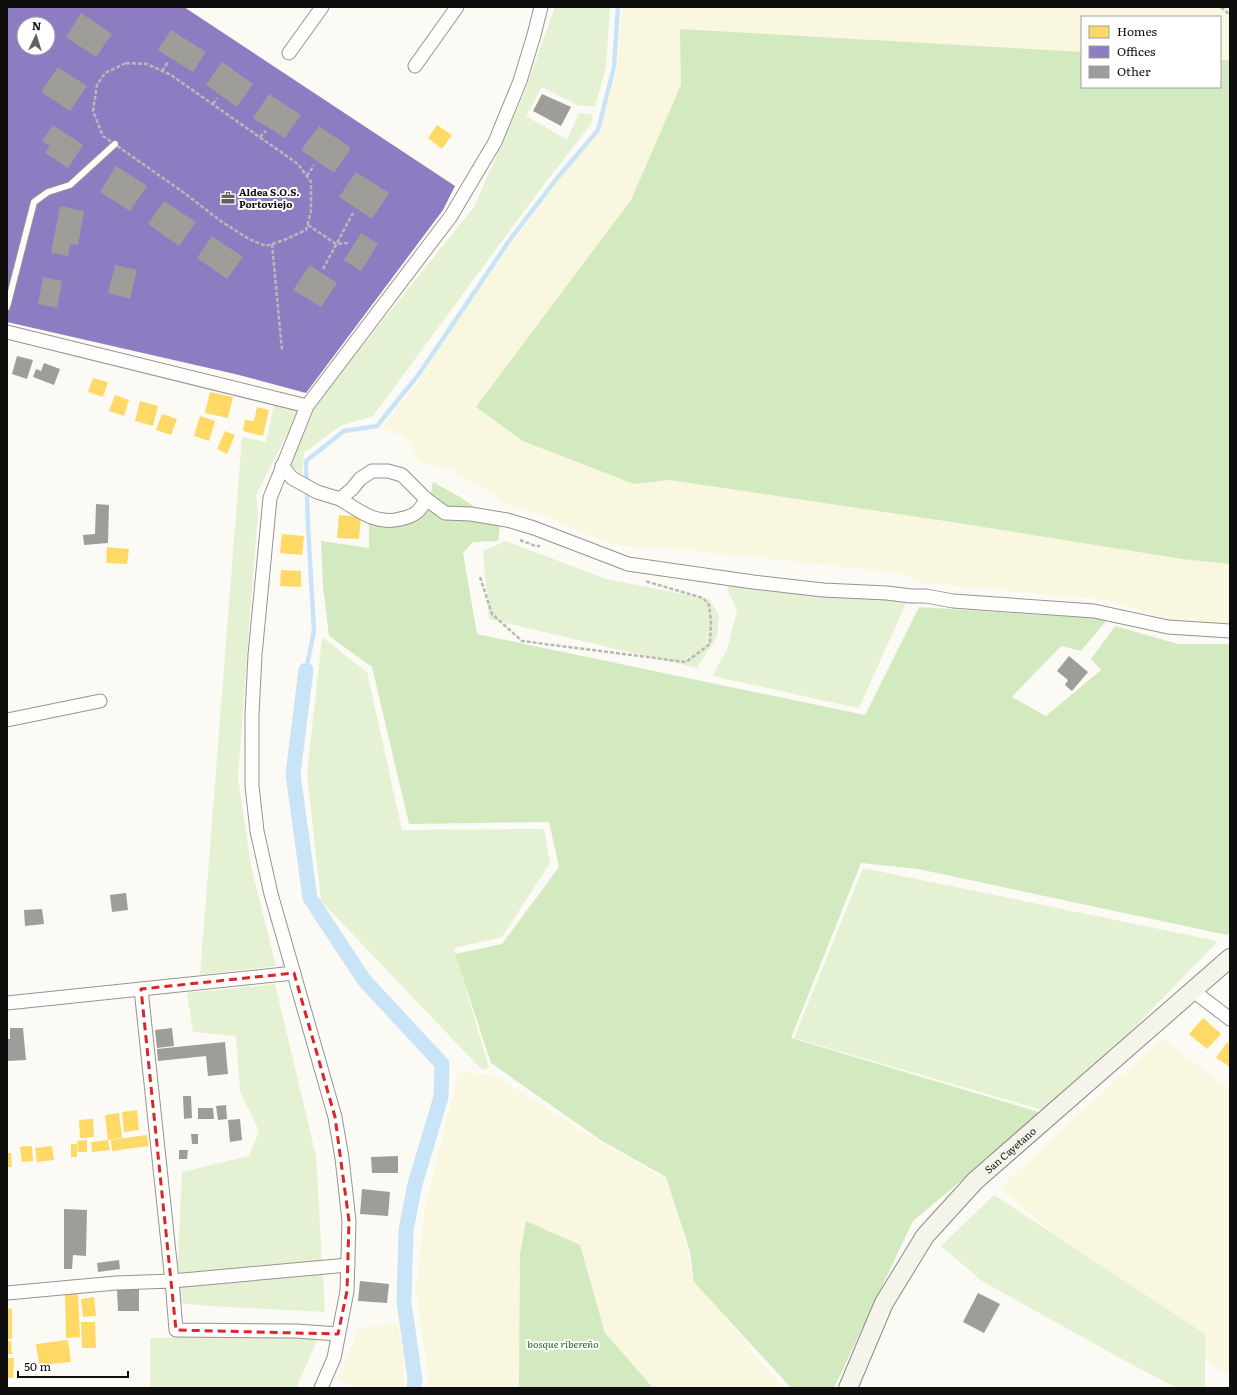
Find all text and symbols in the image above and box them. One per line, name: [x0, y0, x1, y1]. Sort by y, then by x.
north arrow: [16, 16, 56, 56]
legend: [1081, 16, 1221, 88]
text: N: [32, 17, 42, 33]
text: Homes: [1117, 22, 1157, 40]
text: Offices: [1117, 42, 1156, 60]
text: Other: [1117, 62, 1151, 80]
place label: Aldea S.O.S. Portoviejo: [239, 184, 300, 211]
office icon: Aldea S.O.S. Portoviejo: [220, 190, 236, 206]
street label: San Cayetano: [981, 1123, 1039, 1176]
park label: bosque ribereño: [527, 1336, 599, 1351]
scale bar: [18, 1353, 128, 1379]
text: 50 m: [24, 1357, 51, 1375]

